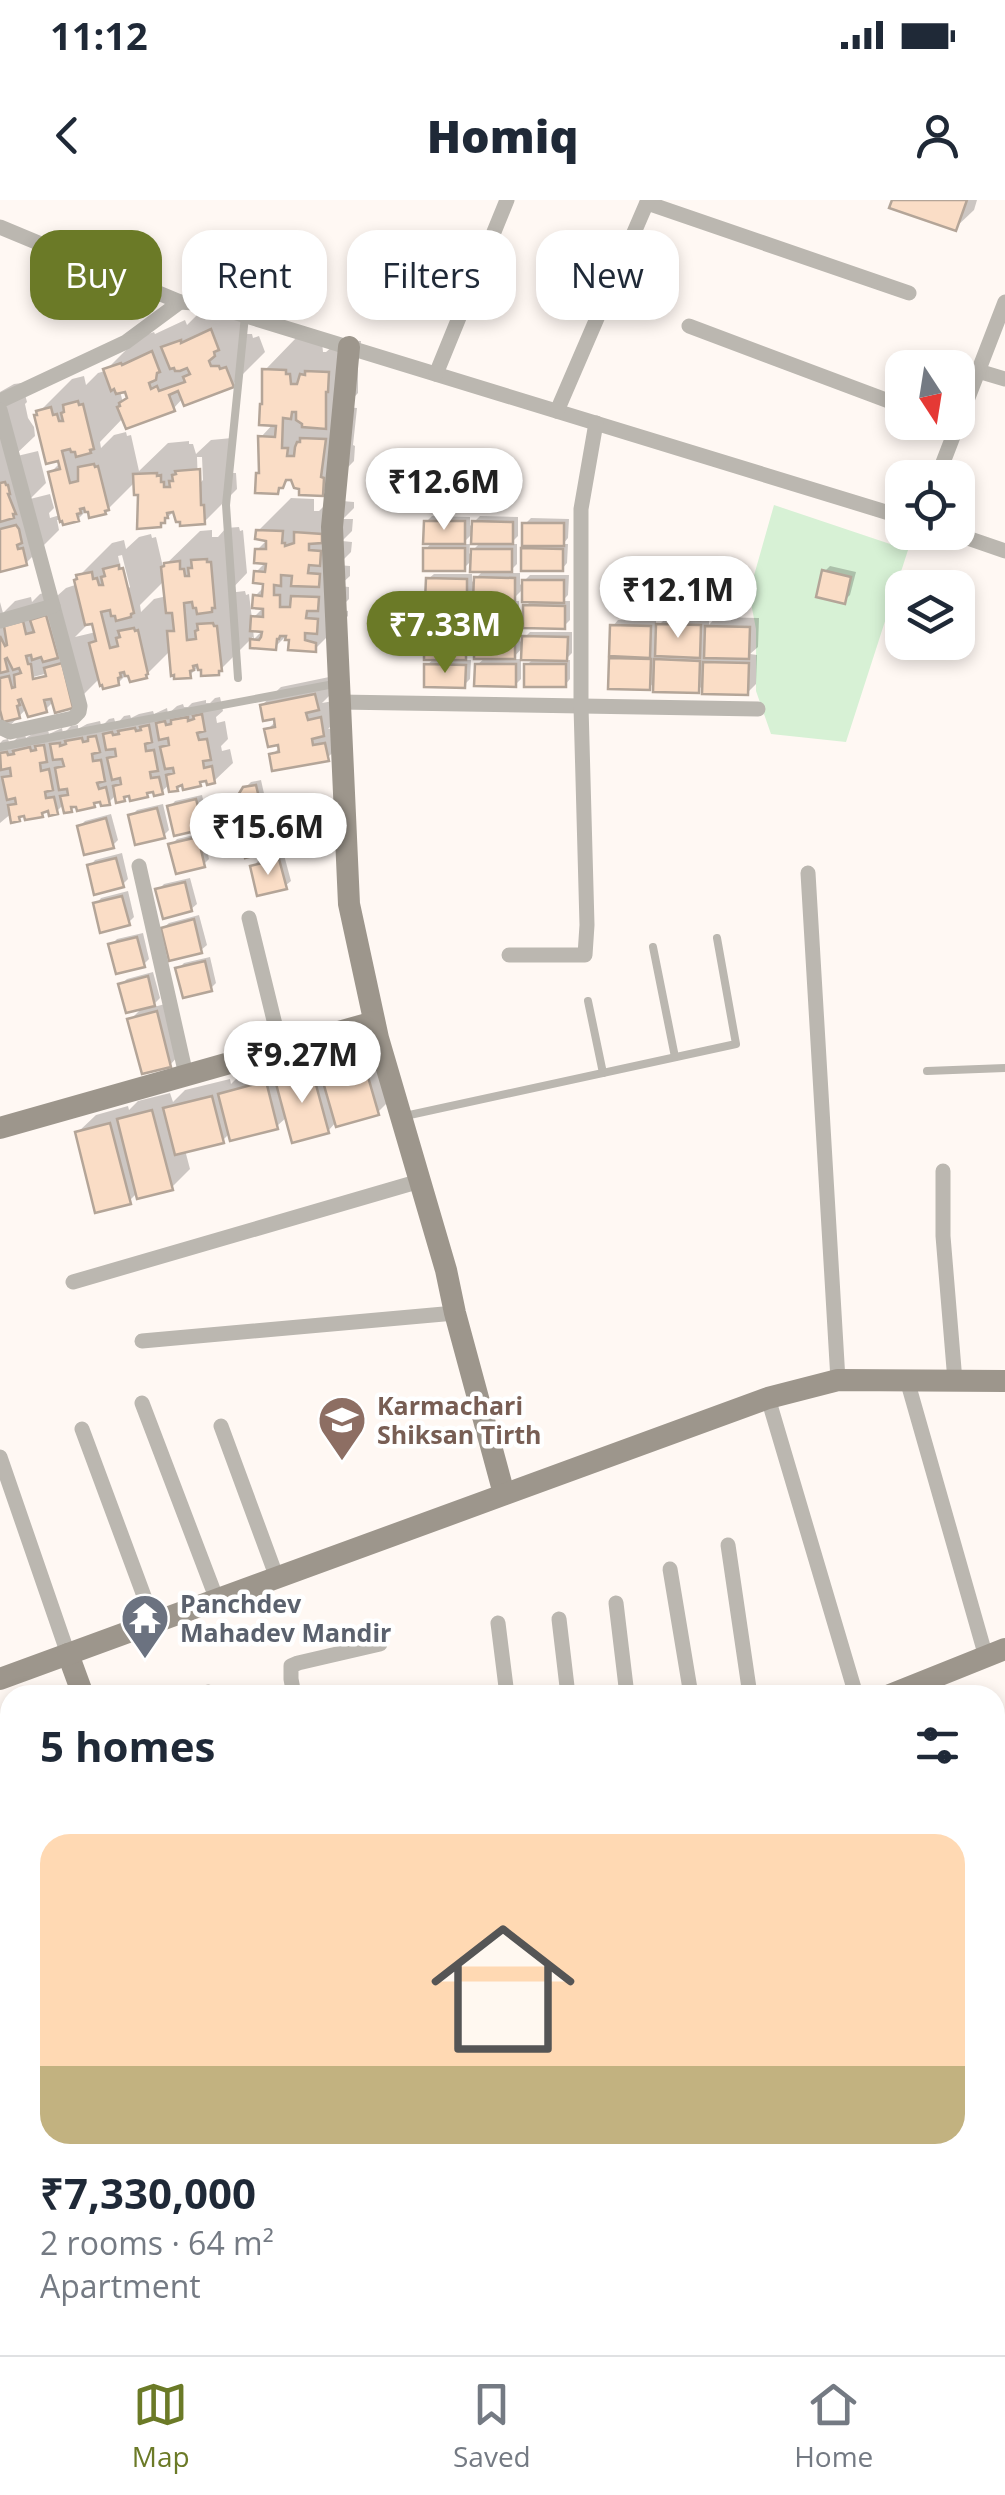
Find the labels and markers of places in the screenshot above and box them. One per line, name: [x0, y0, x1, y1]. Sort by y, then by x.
pin: ₹12.6M: [363, 448, 525, 533]
pin: ₹12.1M: [597, 556, 759, 641]
pin: ₹7.33M: [364, 591, 526, 676]
pin: ₹15.6M: [187, 793, 349, 878]
pin: ₹9.27M: [221, 1021, 383, 1106]
place label: Karmachari Shiksan Tirth: [377, 1388, 542, 1451]
school or university icon: Karmachari Shiksan Tirth: [316, 1394, 368, 1462]
place label: Panchdev Mahadev Mandir: [180, 1586, 391, 1649]
temple icon: Panchdev Mahadev Mandir: [119, 1592, 171, 1660]

